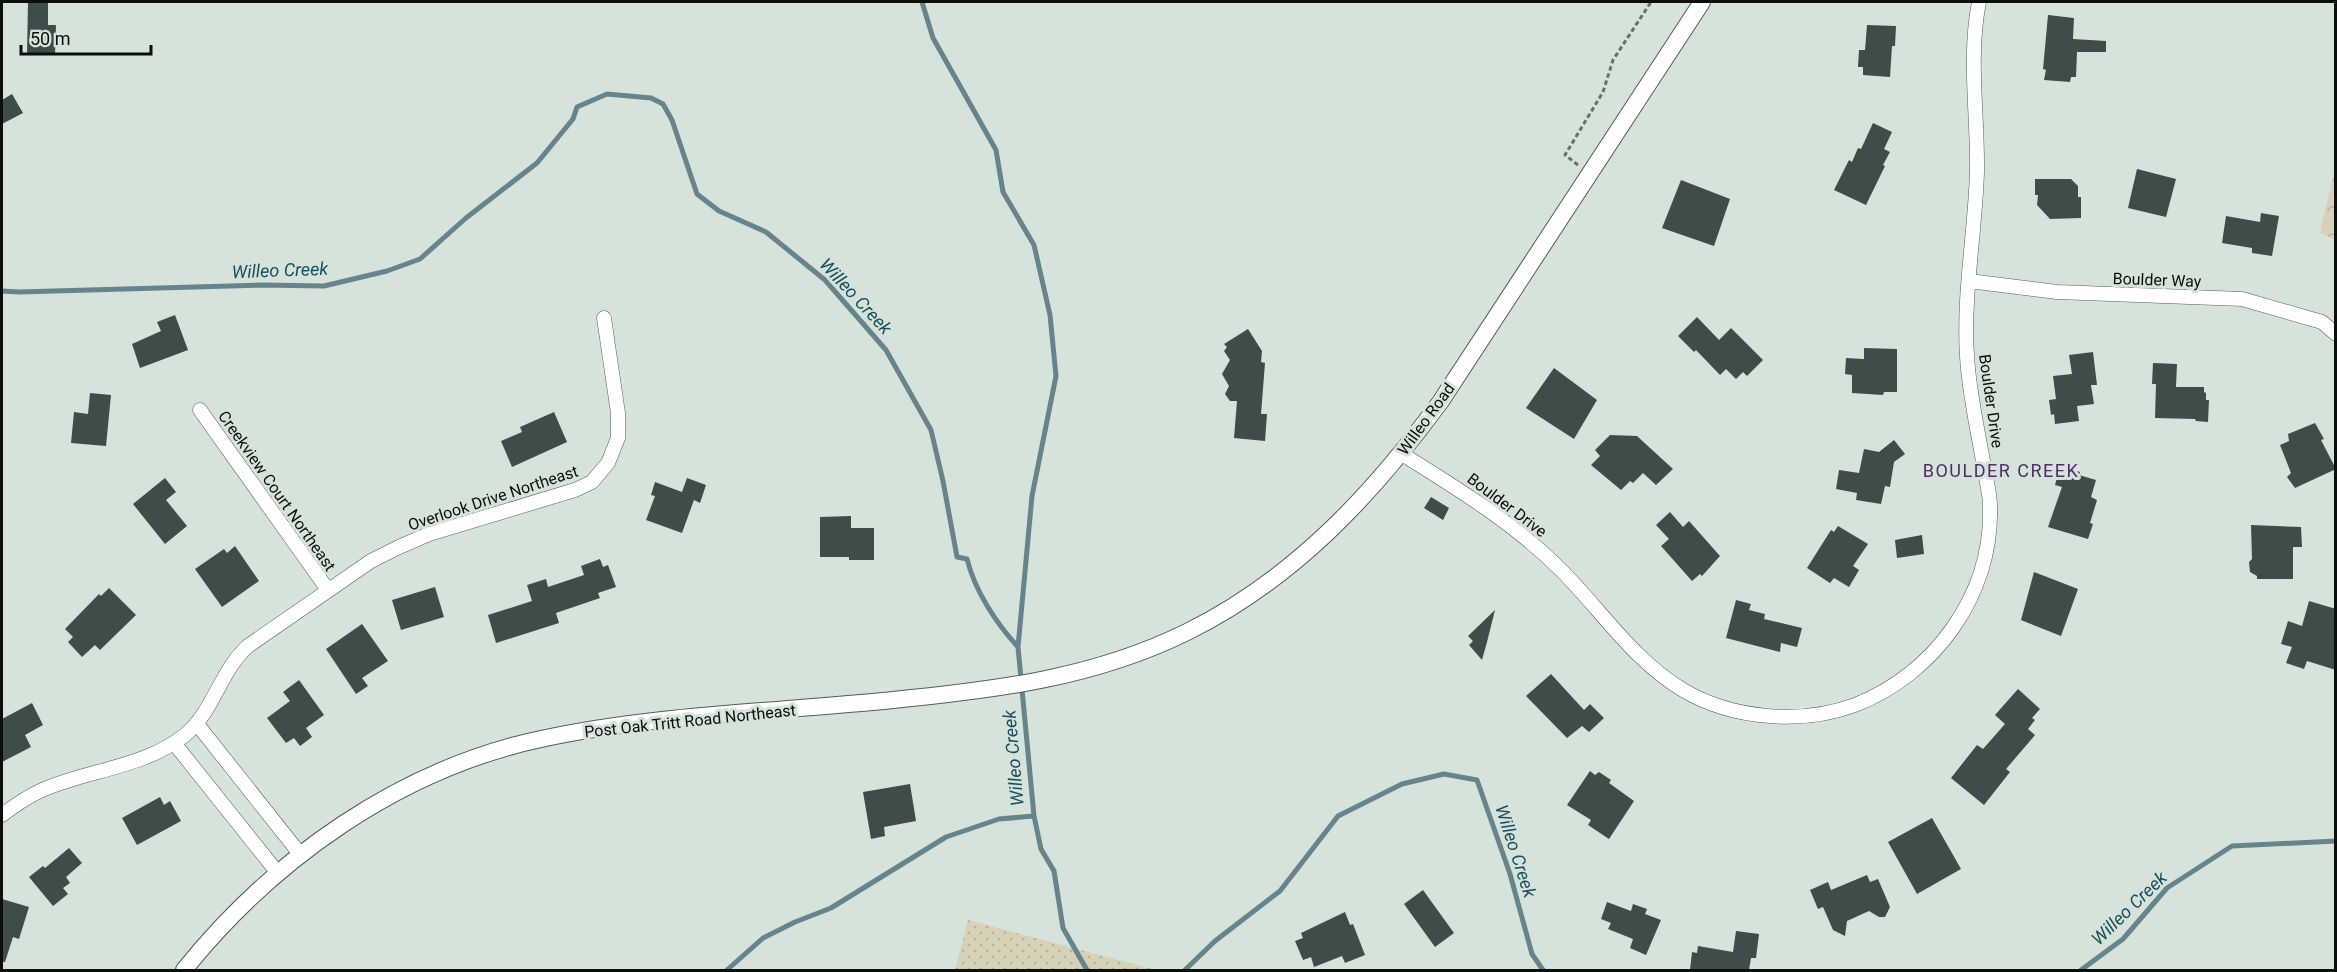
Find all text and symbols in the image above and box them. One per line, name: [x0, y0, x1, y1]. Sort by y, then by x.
scale bar: [21, 18, 152, 56]
text: 50 m: [30, 28, 70, 49]
water label: Willeo Creek: [815, 254, 897, 339]
water label: Willeo Creek: [231, 258, 330, 282]
street label: Boulder Way: [2112, 269, 2202, 291]
street label: Boulder Drive: [1975, 353, 2007, 449]
street label: Willeo Road: [1394, 379, 1458, 459]
street label: Creekview Court Northeast: [214, 407, 340, 575]
district label: BOULDER CREEK: [1923, 460, 2079, 481]
street label: Overlook Drive Northeast: [406, 461, 580, 535]
street label: Boulder Drive: [1463, 469, 1551, 541]
street label: Post Oak Tritt Road Northeast: [583, 700, 797, 742]
water label: Willeo Creek: [998, 708, 1028, 807]
water label: Willeo Creek: [1491, 802, 1541, 901]
water label: Willeo Creek: [2087, 866, 2172, 949]

